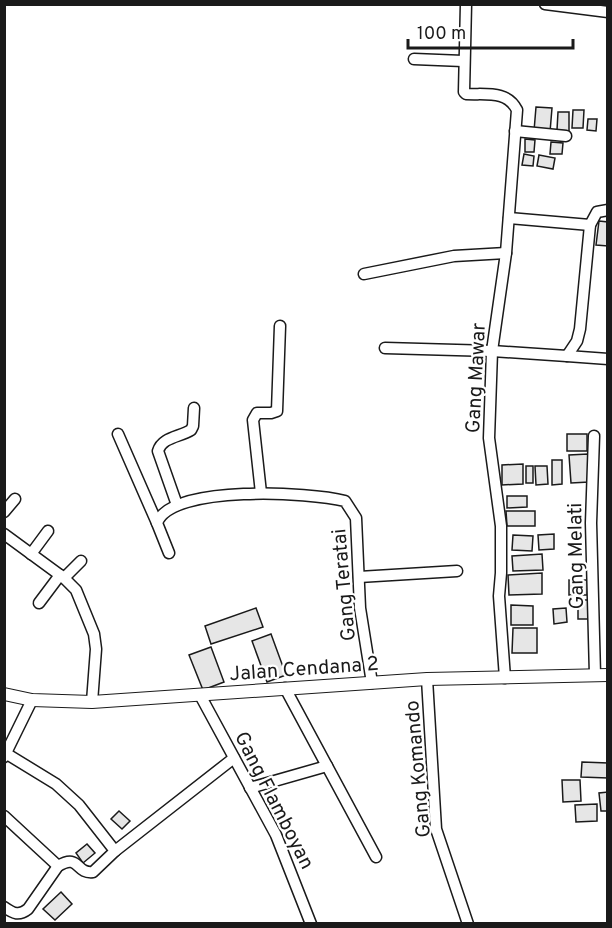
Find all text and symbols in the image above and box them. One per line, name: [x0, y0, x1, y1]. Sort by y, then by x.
scale bar: [408, 12, 573, 50]
text: 100 m: [417, 23, 466, 46]
street label: Gang Mawar: [461, 322, 493, 434]
street label: Gang Melati: [563, 502, 591, 610]
street label: Gang Teratai: [327, 528, 363, 642]
street label: Jalan Cendana 2: [229, 652, 380, 688]
street label: Gang Komando: [400, 699, 438, 839]
street label: Gang Flamboyan: [227, 728, 319, 874]

